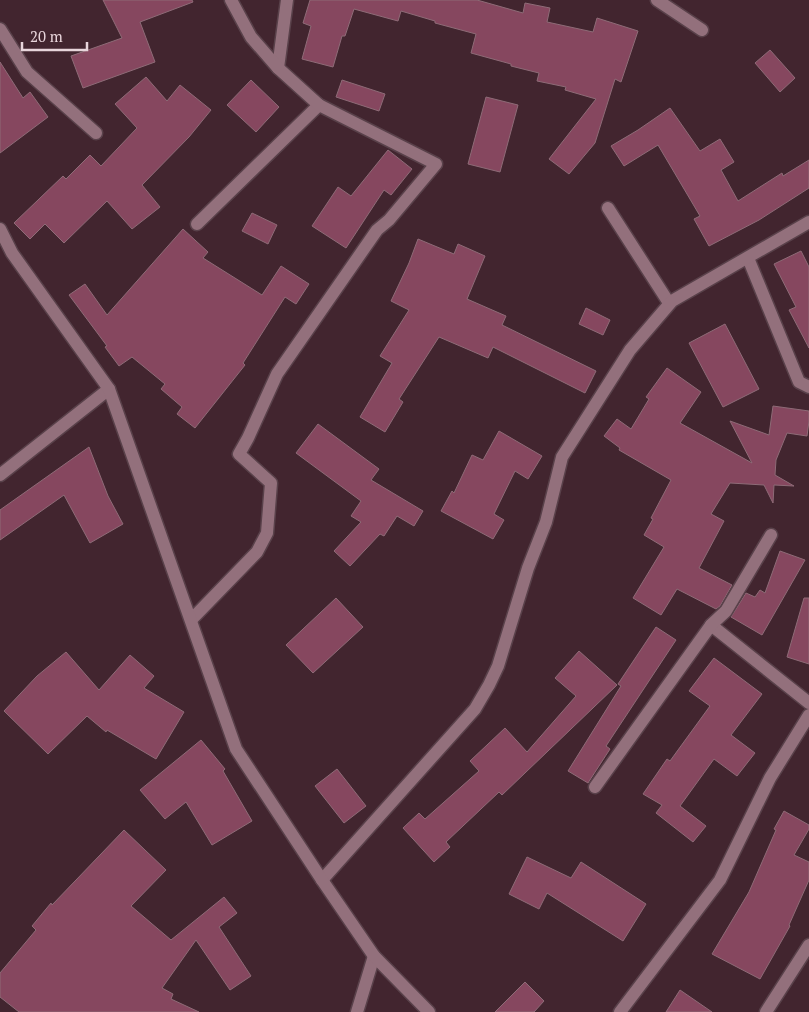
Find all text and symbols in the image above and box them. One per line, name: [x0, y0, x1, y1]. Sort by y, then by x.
scale bar: [22, 20, 88, 52]
text: 20 m: [30, 26, 63, 46]

